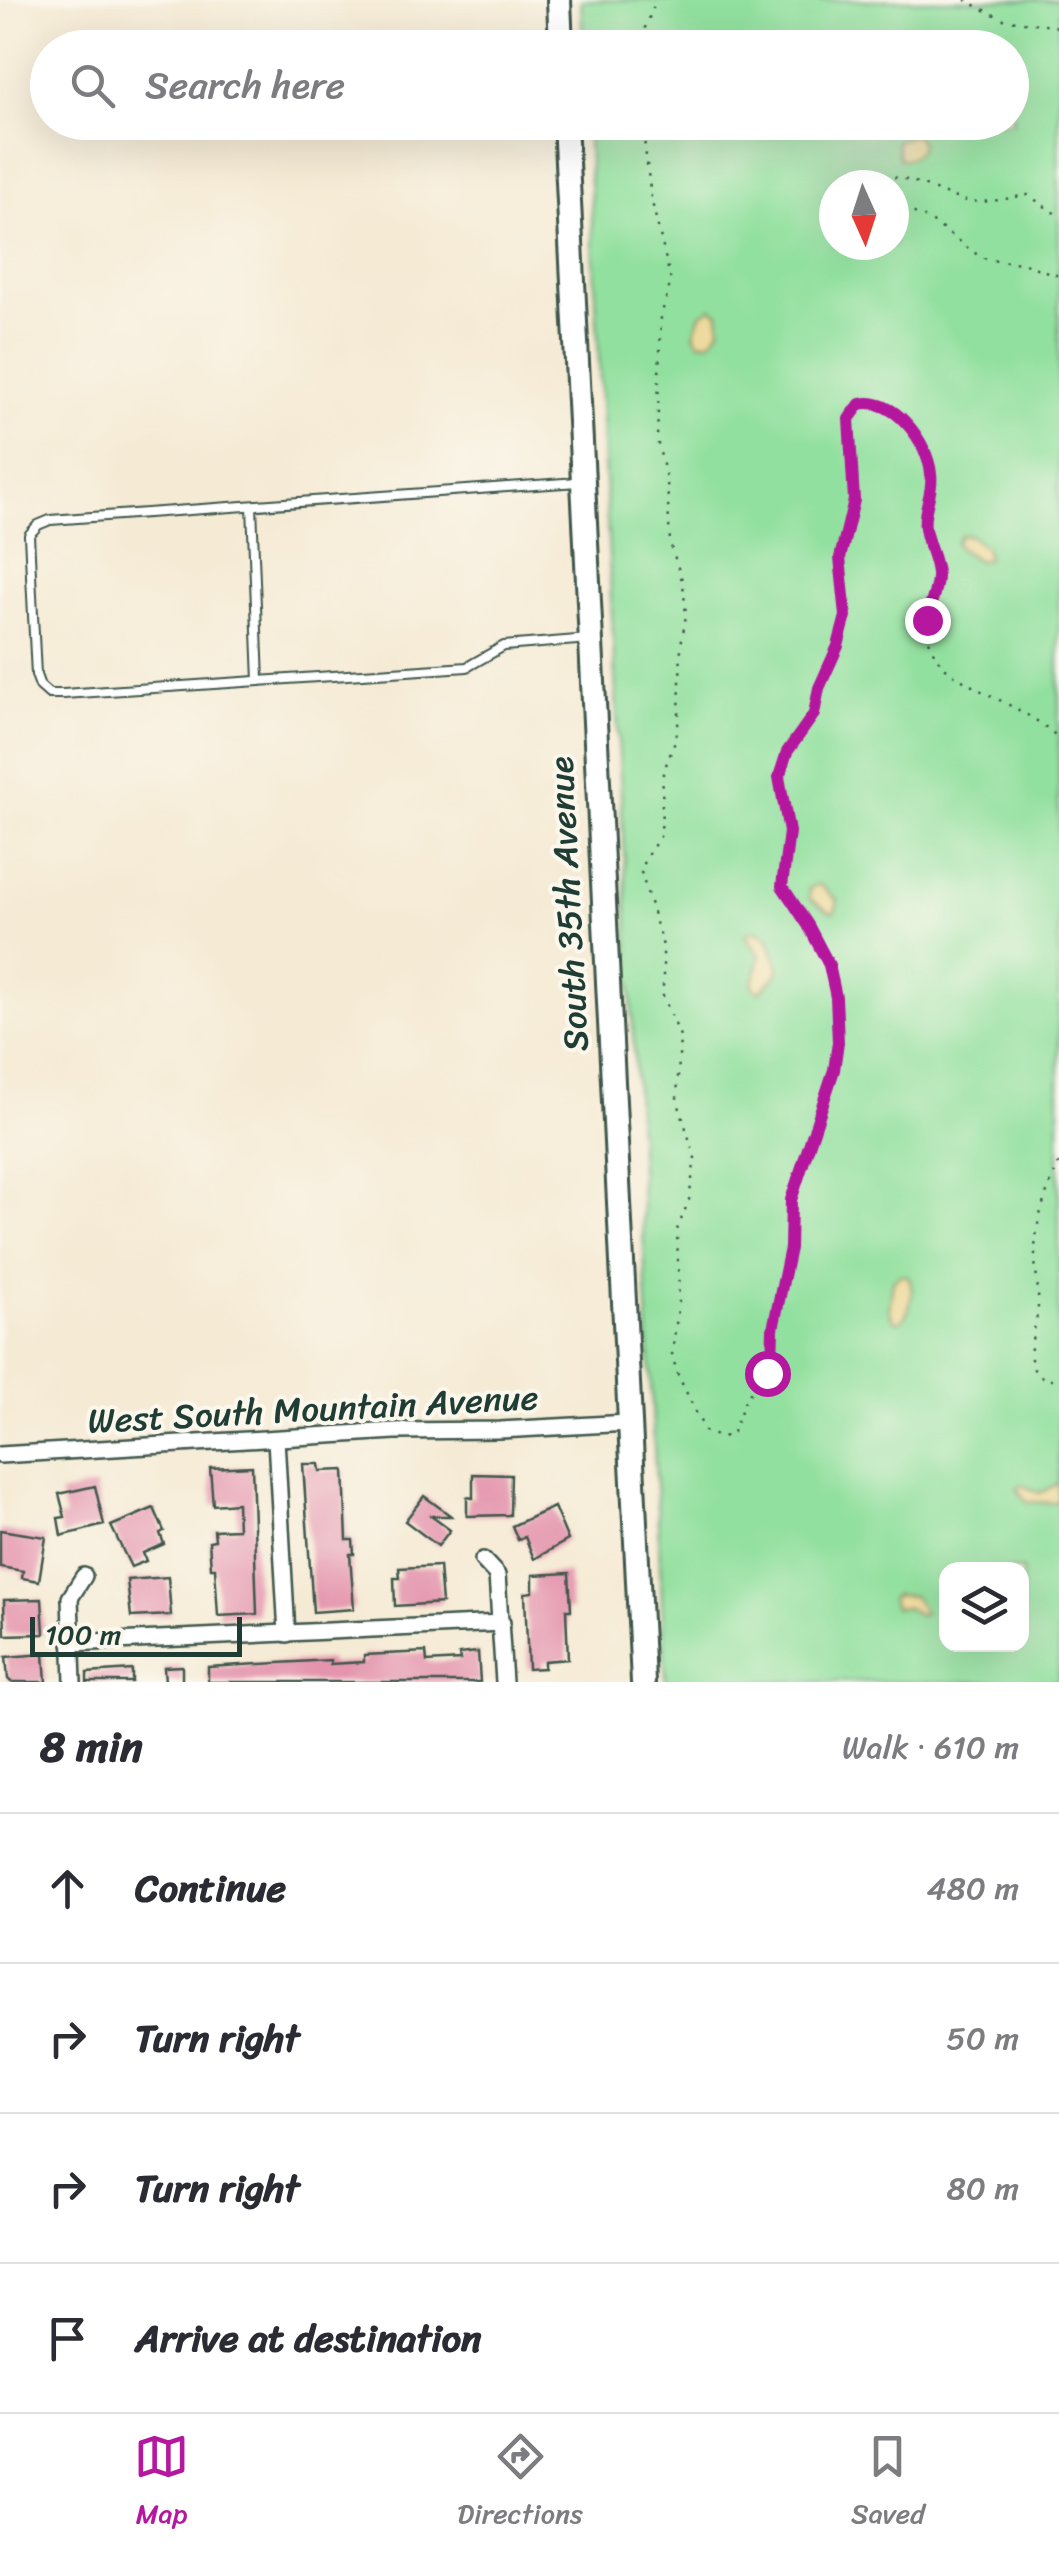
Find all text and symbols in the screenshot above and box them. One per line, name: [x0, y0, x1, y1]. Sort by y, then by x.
search box: [30, 30, 1029, 140]
text: Search here: [145, 52, 345, 119]
icon: search: [65, 58, 120, 113]
north arrow: [819, 170, 909, 260]
route end: [905, 598, 951, 644]
street label: South 35th Avenue: [529, 755, 607, 1053]
route start: [745, 1351, 791, 1397]
street label: West South Mountain Avenue: [86, 1366, 540, 1452]
map controls: [939, 1562, 1029, 1652]
button: layers: [939, 1562, 1029, 1652]
text: 100 m: [45, 1610, 121, 1659]
scale bar: [30, 1612, 242, 1656]
text: 8 min: [40, 1710, 143, 1784]
text: Walk · 610 m: [842, 1719, 1019, 1776]
text: Continue: [135, 1855, 286, 1922]
text: 480 m: [927, 1860, 1019, 1917]
icon: ahead: [40, 1861, 95, 1916]
text: Turn right: [135, 2005, 300, 2072]
text: 50 m: [946, 2010, 1019, 2067]
icon: right: [40, 2011, 95, 2066]
text: Turn right: [135, 2155, 300, 2222]
text: 80 m: [947, 2160, 1019, 2217]
icon: right: [40, 2161, 95, 2216]
text: Arrive at destination: [135, 2305, 482, 2372]
icon: arrive: [40, 2311, 95, 2366]
tab: Map: [134, 2429, 189, 2538]
tab: Directions: [457, 2429, 583, 2538]
tab: Saved: [851, 2429, 925, 2538]

